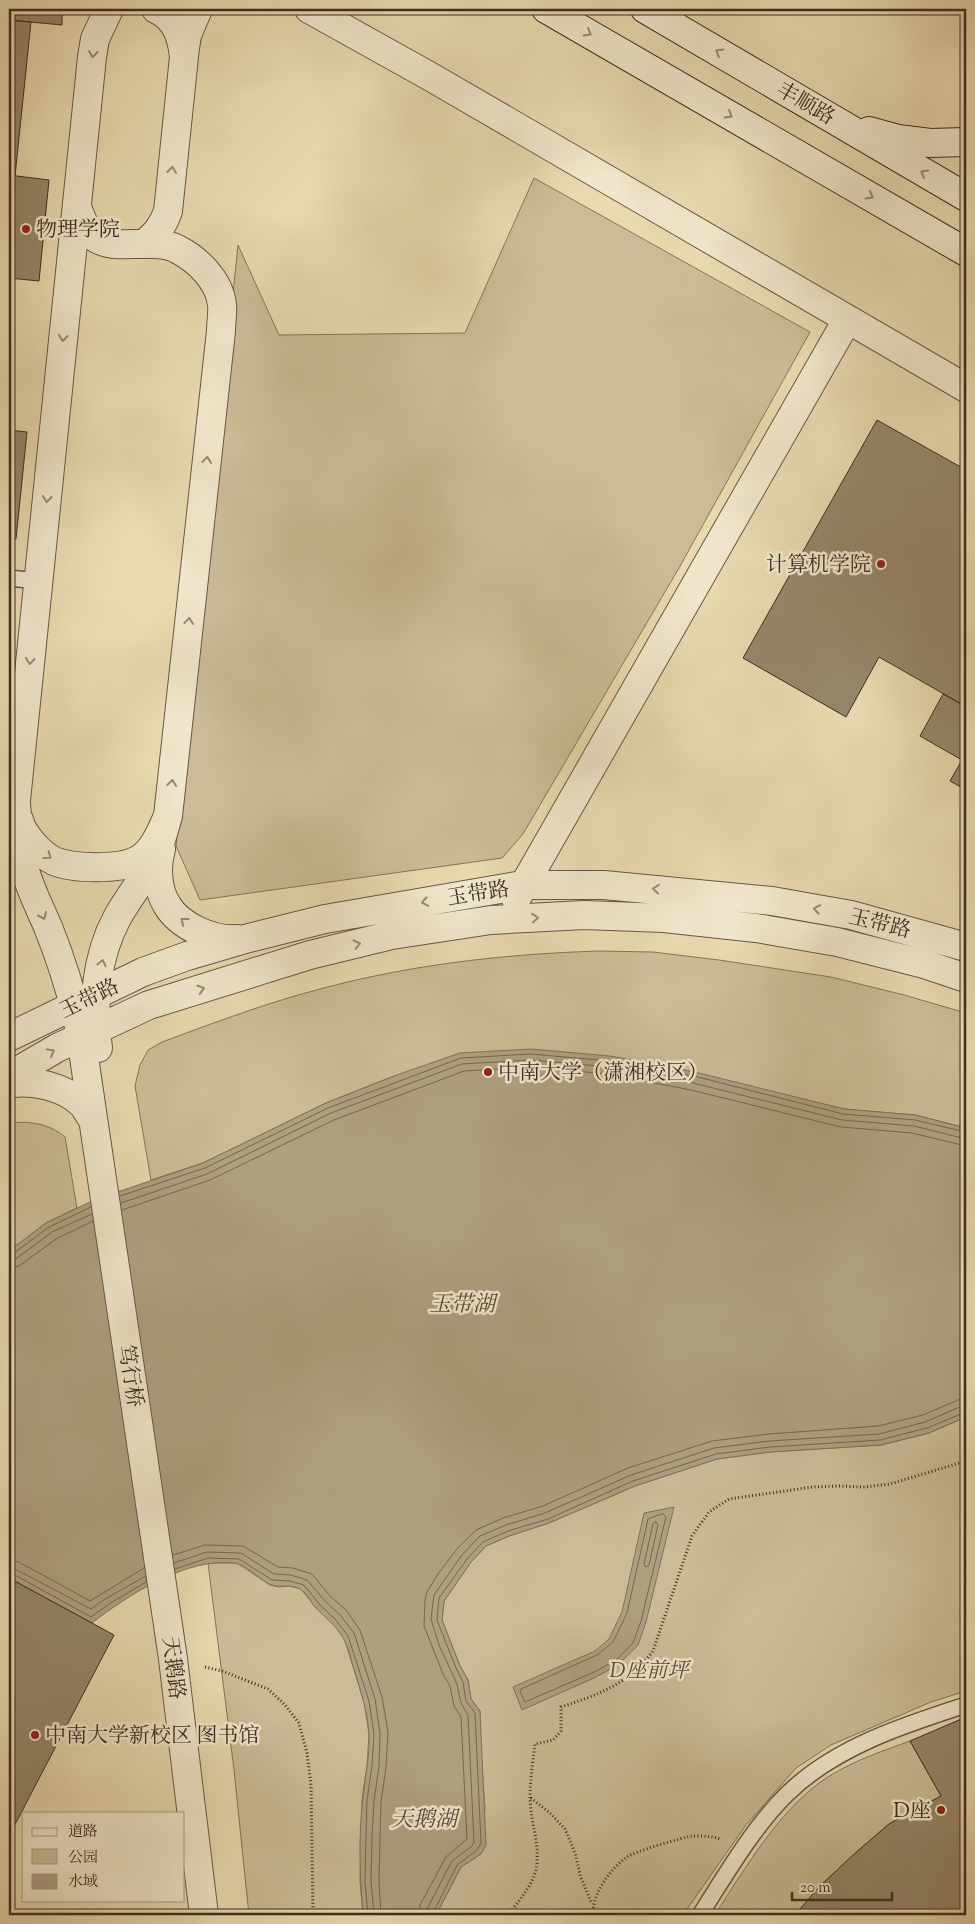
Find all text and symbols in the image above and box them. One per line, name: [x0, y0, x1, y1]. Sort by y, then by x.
one-way arrow: [583, 27, 592, 37]
one-way arrow: [715, 49, 724, 59]
one-way arrow: [88, 50, 99, 58]
street label: 丰顺路: [770, 76, 840, 133]
one-way arrow: [724, 108, 733, 118]
one-way arrow: [166, 165, 177, 173]
one-way arrow: [921, 169, 930, 179]
one-way arrow: [864, 190, 873, 200]
place label: 物理学院: [36, 216, 120, 246]
marker: 物理学院: [20, 223, 32, 235]
one-way arrow: [58, 334, 69, 342]
one-way arrow: [201, 456, 212, 464]
one-way arrow: [42, 496, 53, 504]
place label: 计算机学院: [766, 551, 871, 581]
marker: 计算机学院: [875, 558, 887, 570]
one-way arrow: [184, 617, 195, 625]
one-way arrow: [25, 657, 36, 665]
one-way arrow: [166, 779, 177, 787]
one-way arrow: [42, 850, 52, 859]
street label: 玉带路: [445, 875, 512, 915]
one-way arrow: [652, 884, 660, 895]
one-way arrow: [421, 896, 430, 906]
street label: 玉带路: [845, 903, 914, 947]
one-way arrow: [813, 905, 822, 915]
one-way arrow: [37, 911, 47, 920]
one-way arrow: [531, 912, 539, 923]
one-way arrow: [180, 918, 190, 927]
one-way arrow: [352, 939, 361, 950]
one-way arrow: [96, 958, 107, 967]
street label: 玉带路: [55, 973, 125, 1027]
one-way arrow: [196, 984, 204, 994]
one-way arrow: [46, 1048, 55, 1058]
place label: 中南大学（潇湘校区）: [498, 1059, 708, 1089]
marker: 中南大学（潇湘校区）: [482, 1066, 494, 1078]
water label: 玉带湖: [429, 1290, 499, 1322]
street label: 笃行桥: [109, 1343, 149, 1410]
street label: 天鹅路: [153, 1635, 191, 1701]
park label: D座前坪: [609, 1657, 692, 1687]
place label: 中南大学新校区 图书馆: [45, 1722, 259, 1752]
marker: 中南大学新校区 图书馆: [29, 1729, 41, 1741]
place label: D座: [893, 1797, 931, 1827]
marker: D座: [935, 1804, 947, 1816]
water label: 天鹅湖: [391, 1805, 461, 1837]
legend: [22, 1812, 185, 1902]
text: 道路: [68, 1822, 98, 1843]
text: 公园: [68, 1848, 98, 1869]
scale bar: [792, 1869, 892, 1901]
text: 水域: [68, 1872, 98, 1893]
text: 20 m: [800, 1878, 831, 1899]

